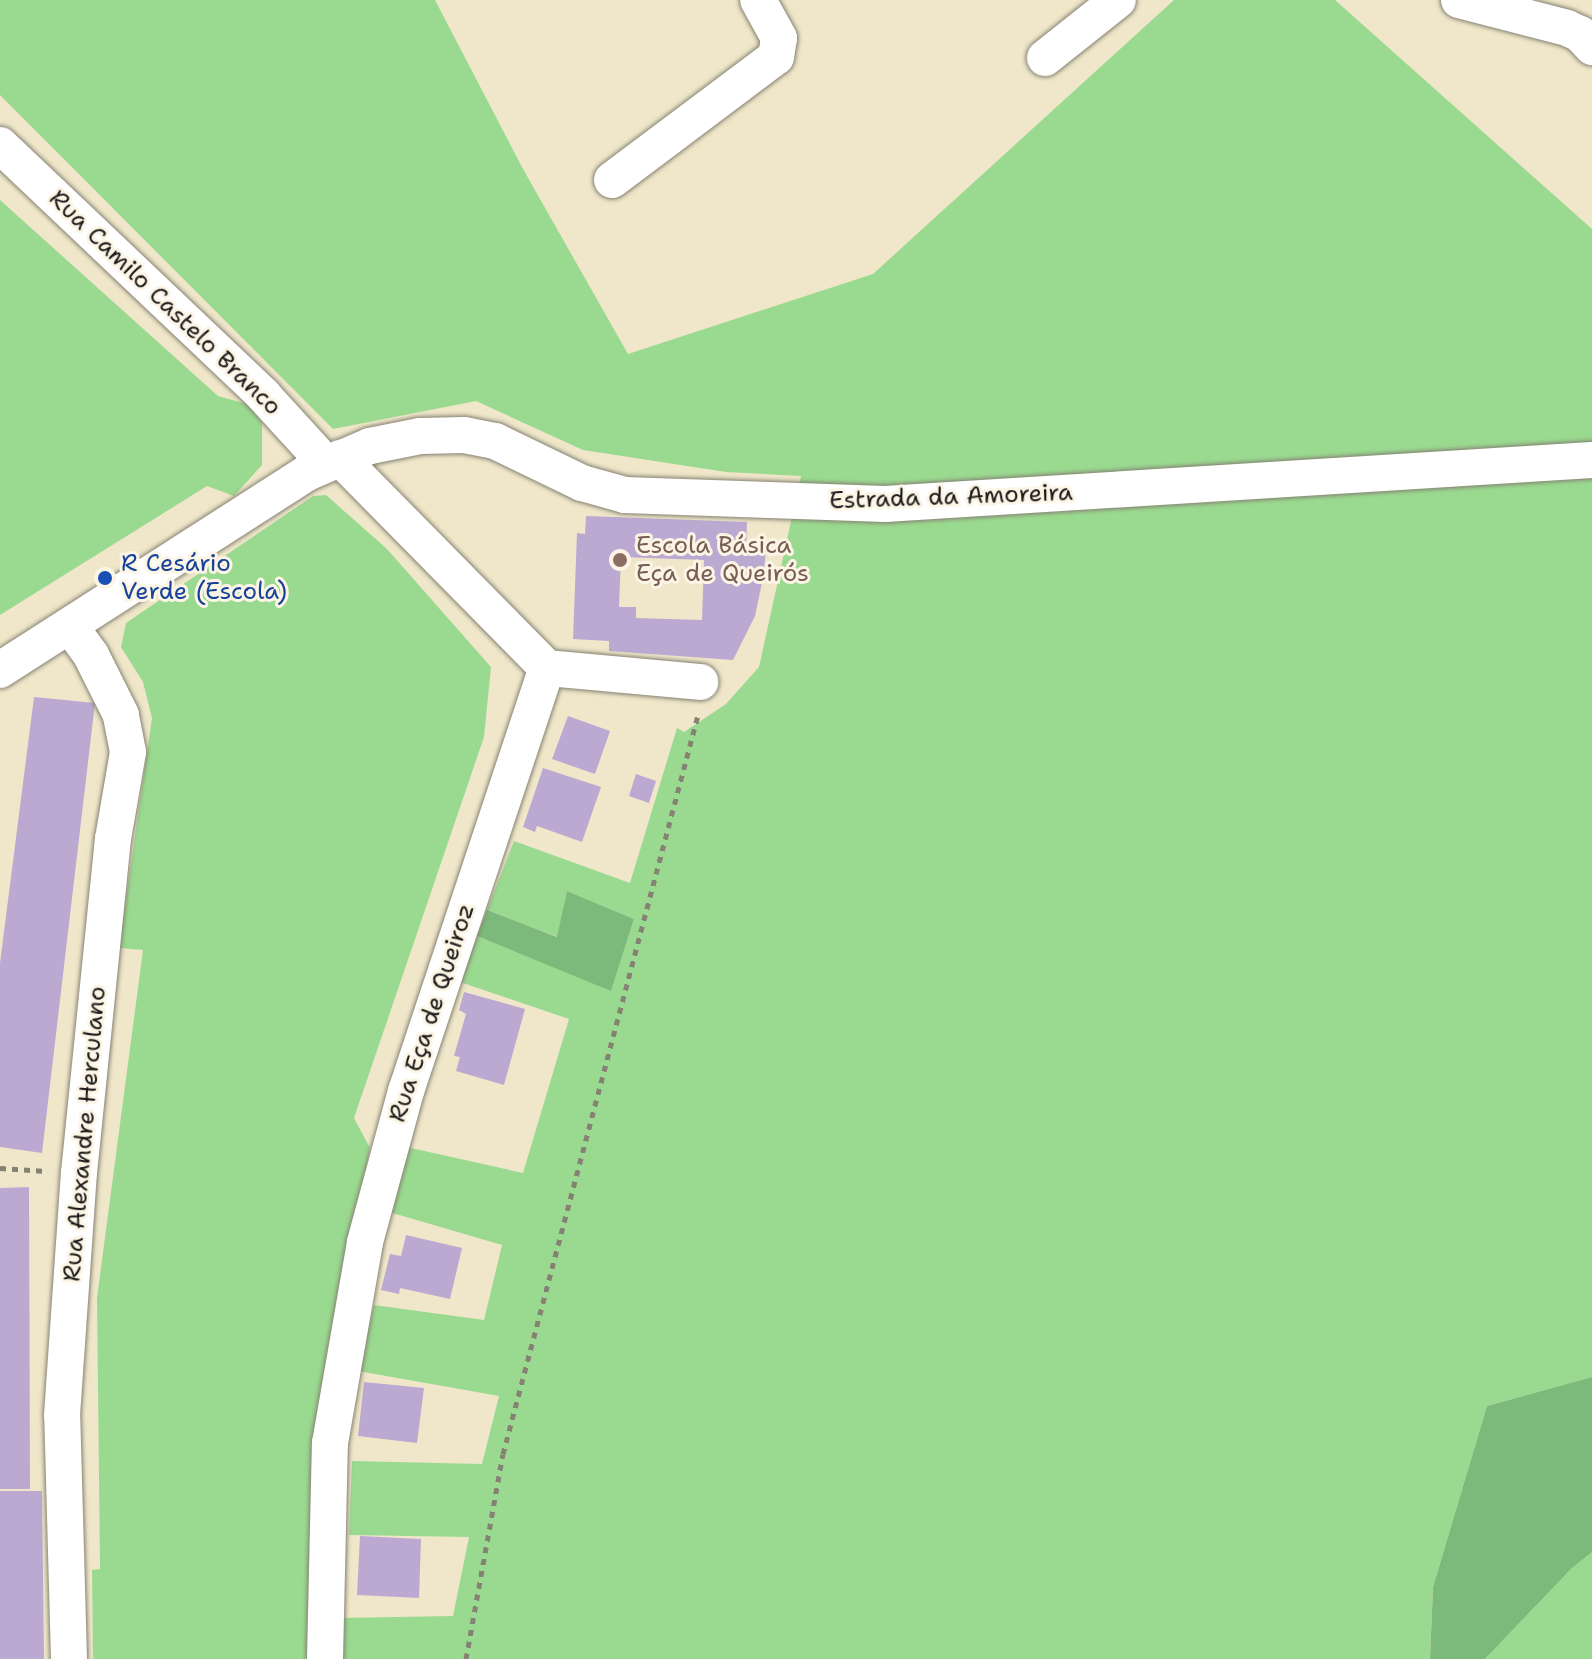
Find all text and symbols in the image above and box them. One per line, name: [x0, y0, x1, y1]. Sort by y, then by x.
street label: Rua Camilo Castelo Branco: [43, 184, 287, 422]
street label: Estrada da Amoreira: [829, 478, 1073, 516]
place label: Escola Básica Eça de Queirós: [636, 532, 809, 588]
place label: R Cesário Verde (Escola): [121, 550, 287, 606]
marker: Escola Básica Eça de Queirós: [611, 551, 629, 569]
marker: R Cesário Verde (Escola): [96, 569, 114, 587]
street label: Rua Eça de Queiroz: [383, 900, 481, 1126]
street label: Rua Alexandre Herculano: [58, 985, 112, 1283]

